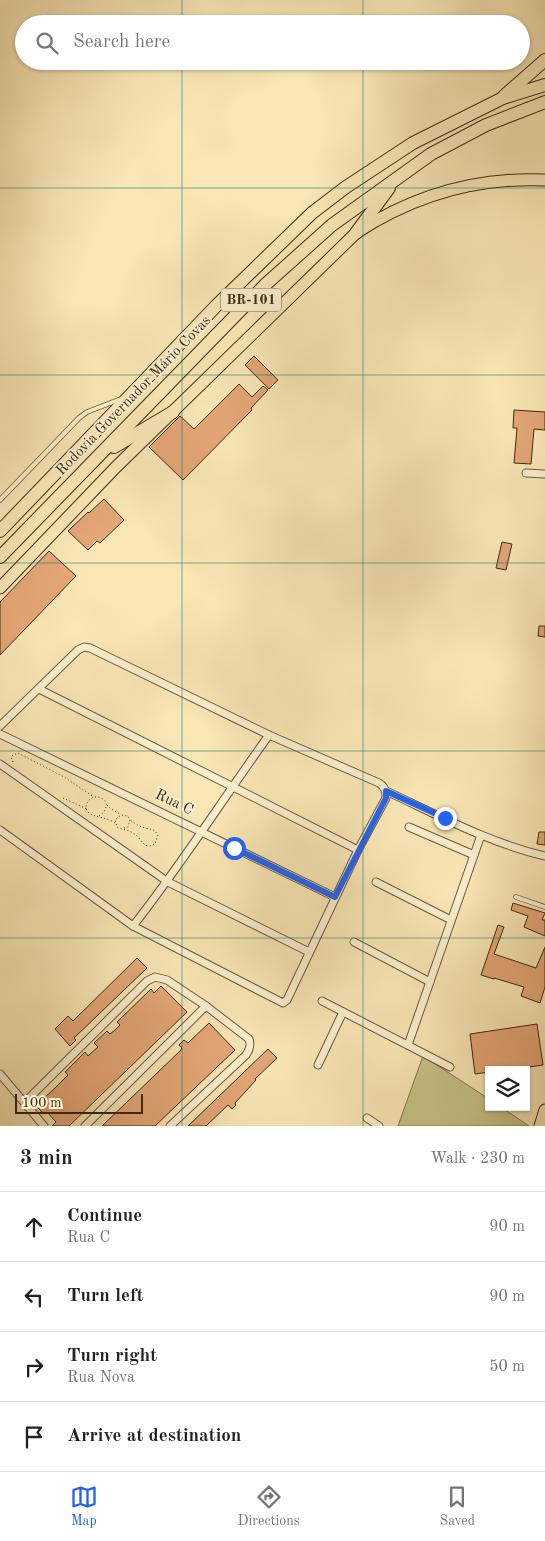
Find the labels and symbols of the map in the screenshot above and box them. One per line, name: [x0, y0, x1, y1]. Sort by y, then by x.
road number: BR-101: [221, 288, 281, 312]
street label: Rodovia Governador Mário Covas: [54, 313, 214, 479]
street label: Rua C: [153, 787, 195, 819]
route end: [434, 807, 457, 830]
route start: [223, 837, 246, 860]
scale bar: [15, 1091, 142, 1114]

